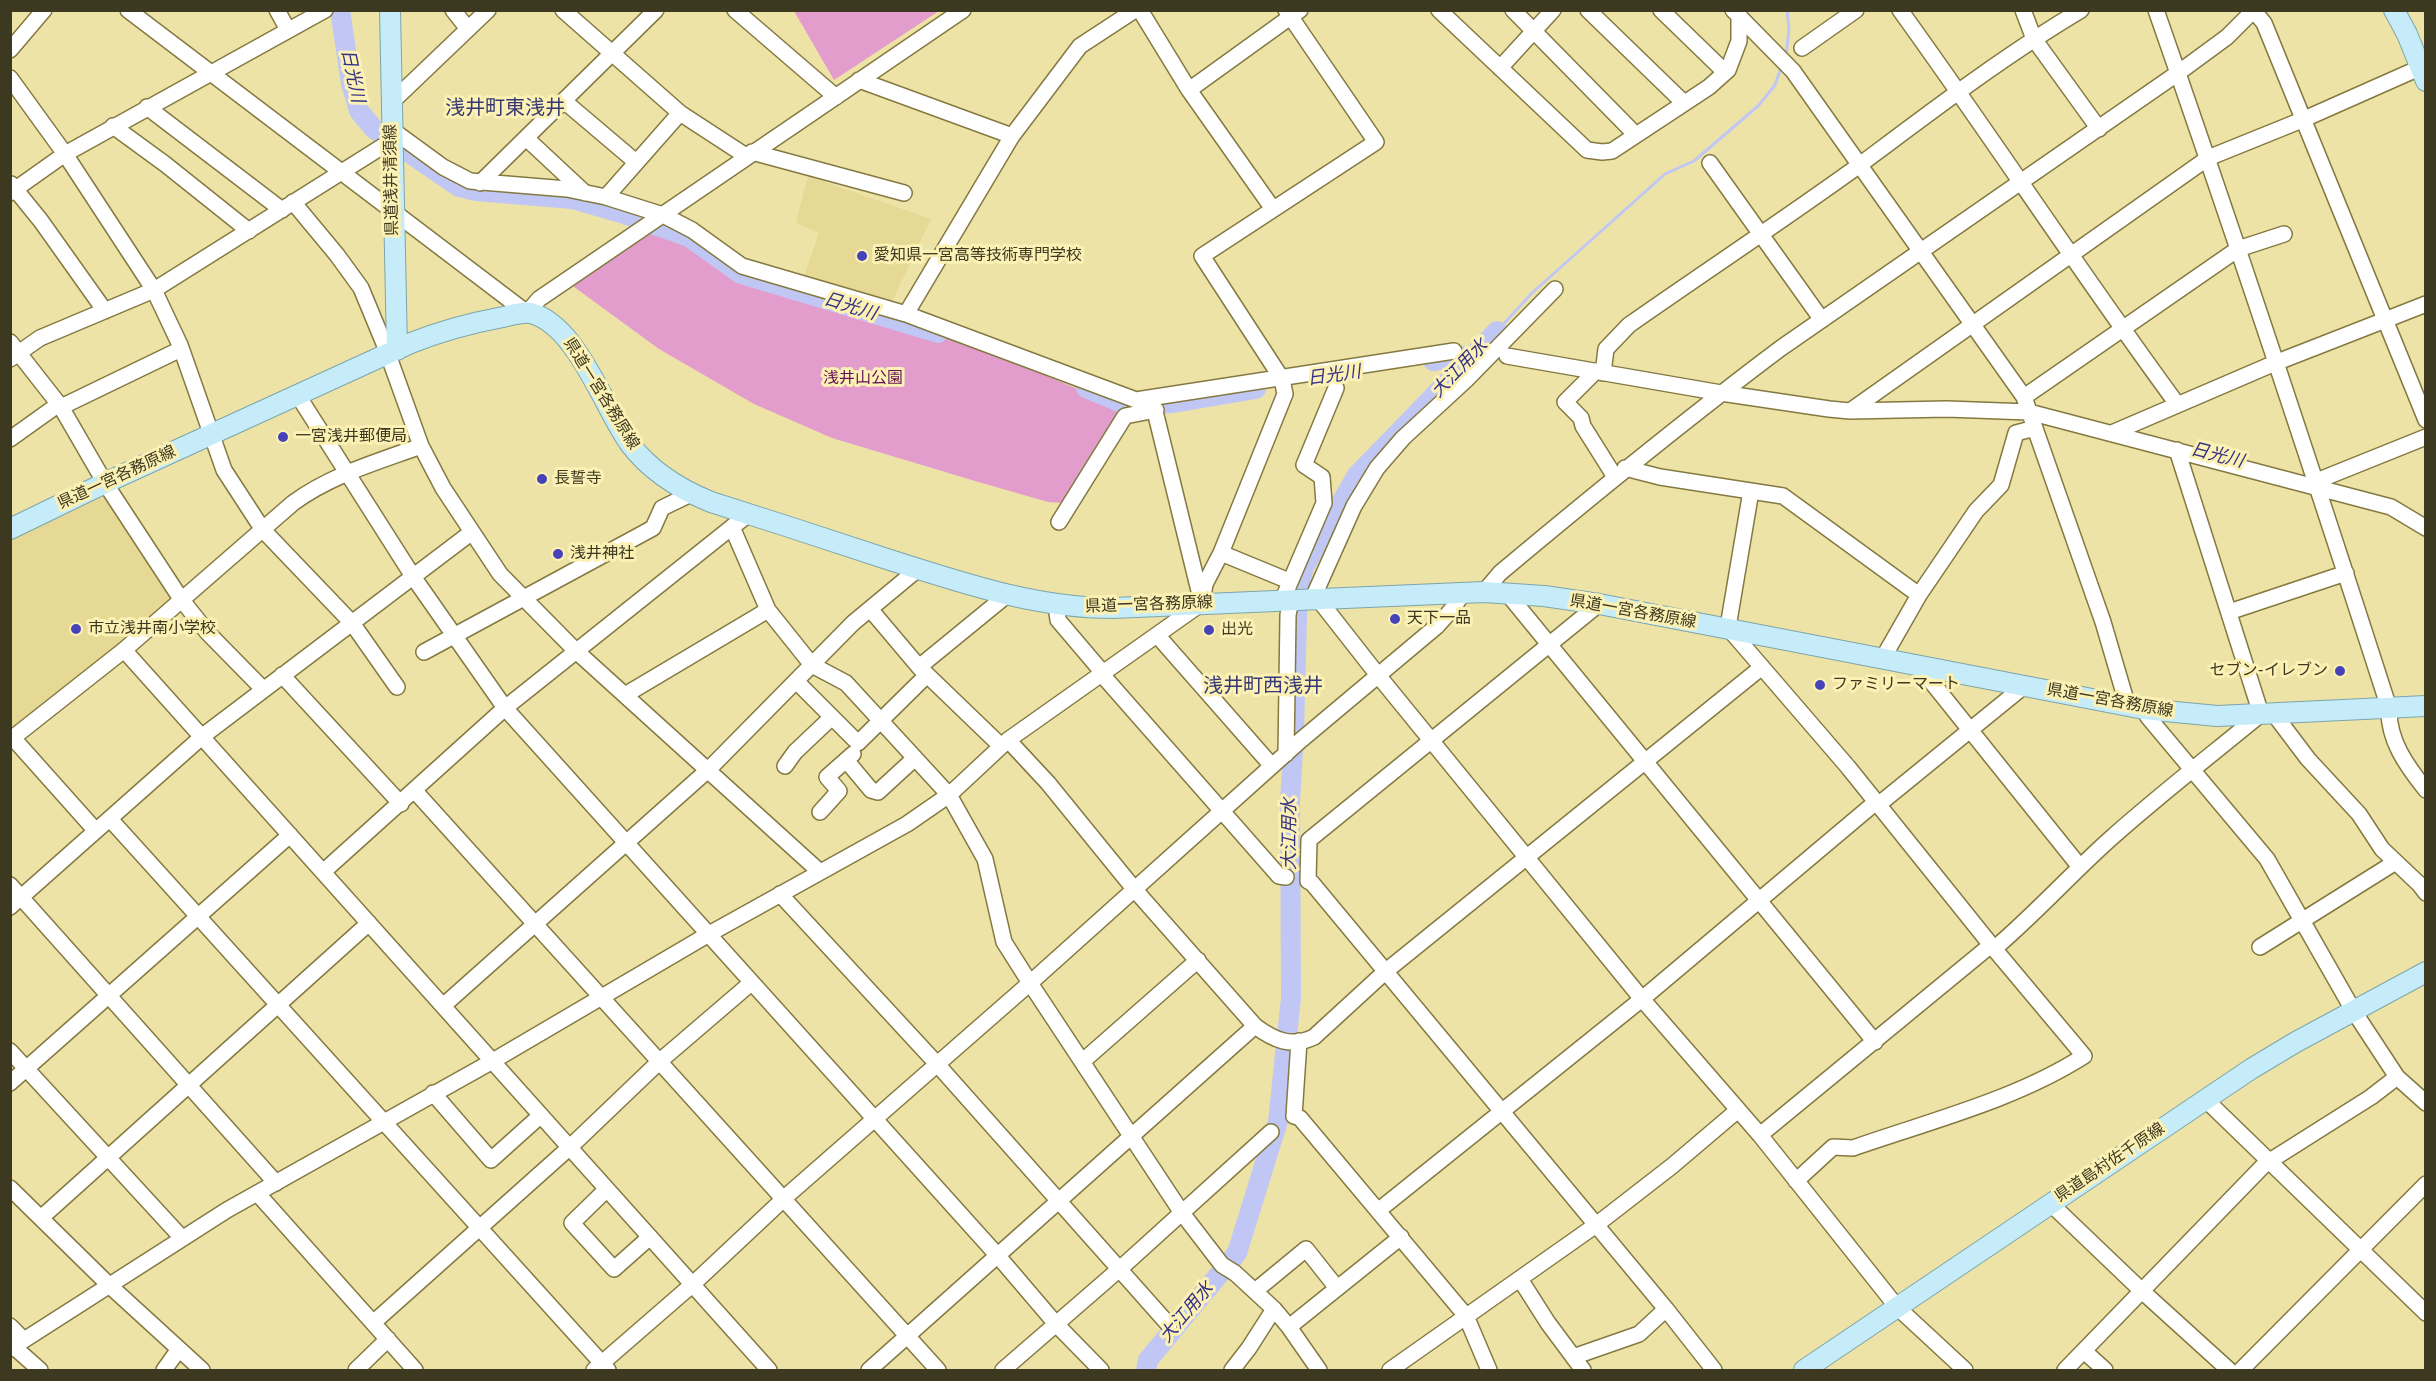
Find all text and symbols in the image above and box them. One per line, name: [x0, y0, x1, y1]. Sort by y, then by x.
water label: 日光川: [336, 47, 368, 105]
district label: 浅井町東浅井: [445, 97, 565, 121]
street label: 県道浅井清須線: [381, 124, 403, 236]
place label: 愛知県一宮高等技術専門学校: [874, 246, 1082, 266]
marker: 愛知県一宮高等技術専門学校: [855, 249, 869, 263]
water label: 日光川: [821, 289, 879, 325]
street label: 県道一宮各務原線: [559, 335, 643, 453]
water label: 大江用水: [1427, 336, 1493, 402]
water label: 日光川: [1306, 362, 1362, 390]
park label: 浅井山公園: [823, 369, 903, 389]
place label: 一宮浅井郵便局: [295, 427, 407, 447]
marker: 一宮浅井郵便局: [276, 430, 290, 444]
water label: 日光川: [2188, 439, 2246, 473]
street label: 県道一宮各務原線: [55, 442, 179, 514]
place label: 長誓寺: [554, 469, 602, 489]
marker: 長誓寺: [535, 472, 549, 486]
place label: 浅井神社: [570, 544, 634, 564]
marker: 浅井神社: [551, 547, 565, 561]
street label: 県道一宮各務原線: [1568, 591, 1698, 633]
street label: 県道一宮各務原線: [1085, 593, 1213, 617]
place label: 天下一品: [1407, 609, 1471, 629]
marker: 天下一品: [1388, 612, 1402, 626]
place label: 市立浅井南小学校: [88, 619, 216, 639]
place label: 出光: [1221, 620, 1253, 640]
marker: 市立浅井南小学校: [69, 622, 83, 636]
marker: 出光: [1202, 623, 1216, 637]
place label: セブン-イレブン: [2209, 661, 2328, 681]
marker: セブン-イレブン: [2333, 664, 2347, 678]
district label: 浅井町西浅井: [1203, 675, 1323, 699]
place label: ファミリーマート: [1832, 675, 1960, 695]
marker: ファミリーマート: [1813, 678, 1827, 692]
street label: 県道一宮各務原線: [2045, 680, 2175, 722]
water label: 大江用水: [1279, 798, 1301, 870]
street label: 県道島村佐千原線: [2052, 1119, 2168, 1207]
water label: 大江用水: [1156, 1278, 1218, 1348]

